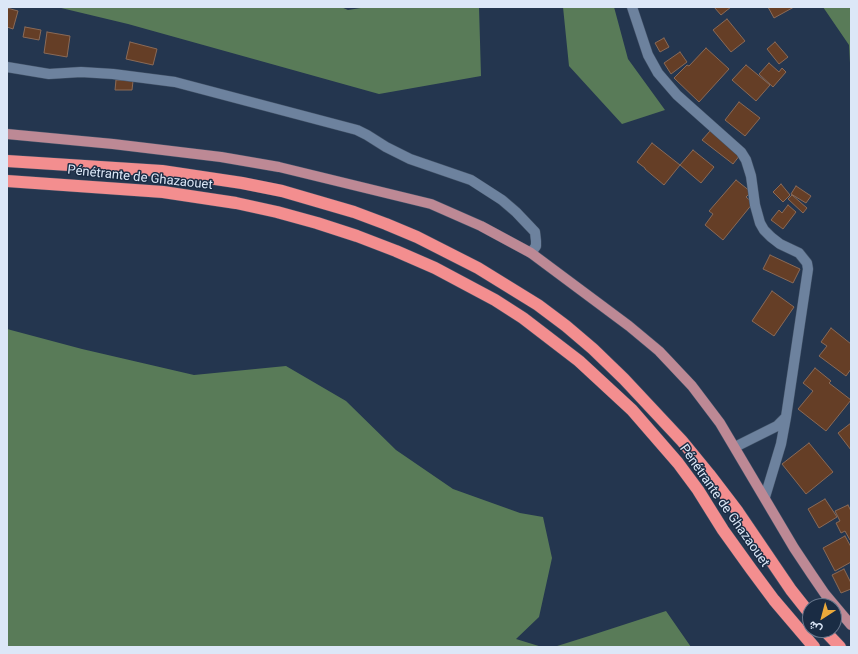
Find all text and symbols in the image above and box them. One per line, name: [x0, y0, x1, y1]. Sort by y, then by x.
street label: Pénétrante de Ghazaouet: [67, 163, 213, 193]
street label: Pénétrante de Ghazaouet: [676, 442, 772, 570]
north arrow: [802, 598, 842, 638]
text: ش: [806, 618, 824, 636]

